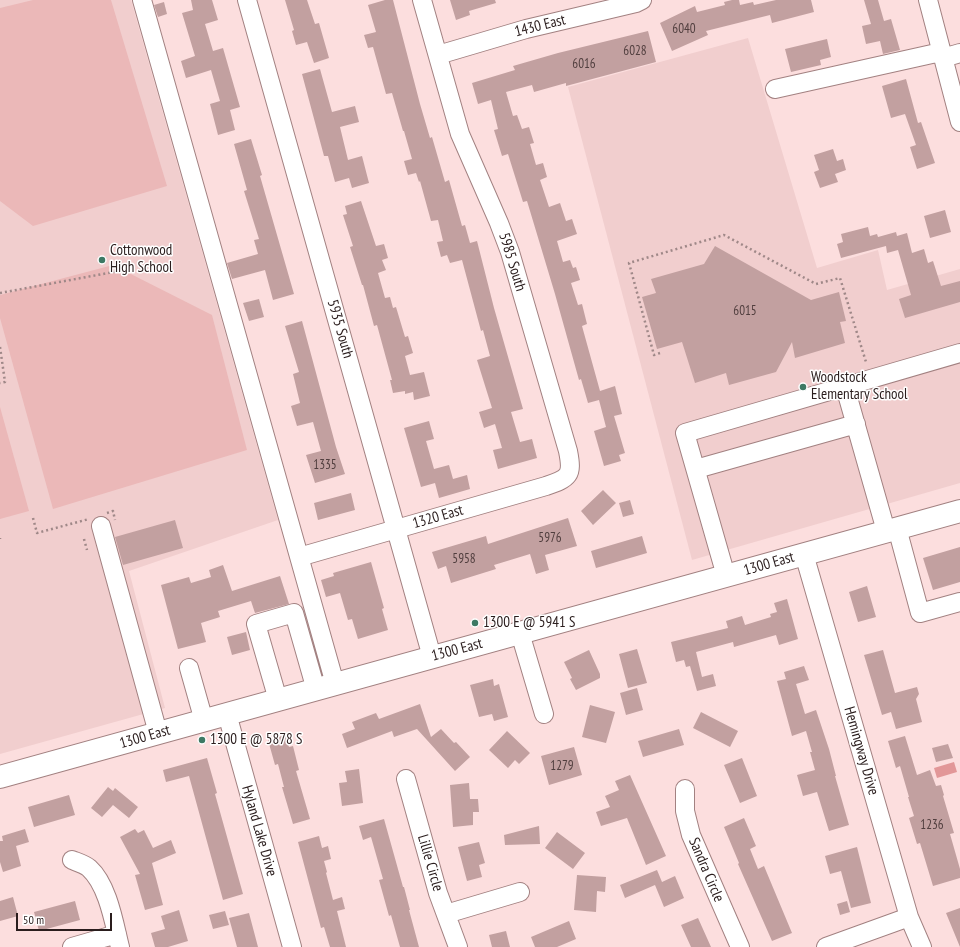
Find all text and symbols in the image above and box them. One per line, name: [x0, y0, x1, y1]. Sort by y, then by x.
street label: 1430 East: [513, 11, 567, 41]
house number: 6040: [672, 21, 696, 37]
house number: 6028: [623, 43, 647, 59]
house number: 6016: [572, 56, 596, 72]
street label: 5985 South: [495, 231, 529, 293]
place label: Cottonwood High School: [110, 242, 172, 277]
marker: Cottonwood High School: [97, 255, 107, 265]
street label: 5935 South: [323, 298, 357, 360]
house number: 6015: [733, 303, 757, 319]
place label: Woodstock Elementary School: [811, 369, 908, 404]
marker: Woodstock Elementary School: [798, 382, 808, 392]
house number: 1335: [313, 457, 337, 473]
street label: 1320 East: [411, 501, 465, 533]
house number: 5976: [538, 530, 562, 546]
street label: 1300 East: [742, 548, 796, 580]
house number: 5958: [452, 551, 476, 567]
place label: 1300 E @ 5941 S: [483, 614, 575, 632]
marker: 1300 E @ 5941 S: [470, 618, 480, 628]
street label: 1300 East: [430, 635, 484, 665]
street label: Hemingway Drive: [840, 705, 882, 797]
street label: 1300 East: [118, 721, 172, 753]
place label: 1300 E @ 5878 S: [210, 731, 302, 749]
marker: 1300 E @ 5878 S: [197, 735, 207, 745]
house number: 1279: [550, 758, 574, 774]
street label: Hyland Lake Drive: [237, 783, 281, 879]
house number: 1236: [920, 817, 944, 833]
street label: Lillie Circle: [413, 832, 447, 894]
street label: Sandra Circle: [684, 835, 728, 905]
scale bar: [18, 905, 114, 931]
text: 50 m: [23, 912, 44, 927]

